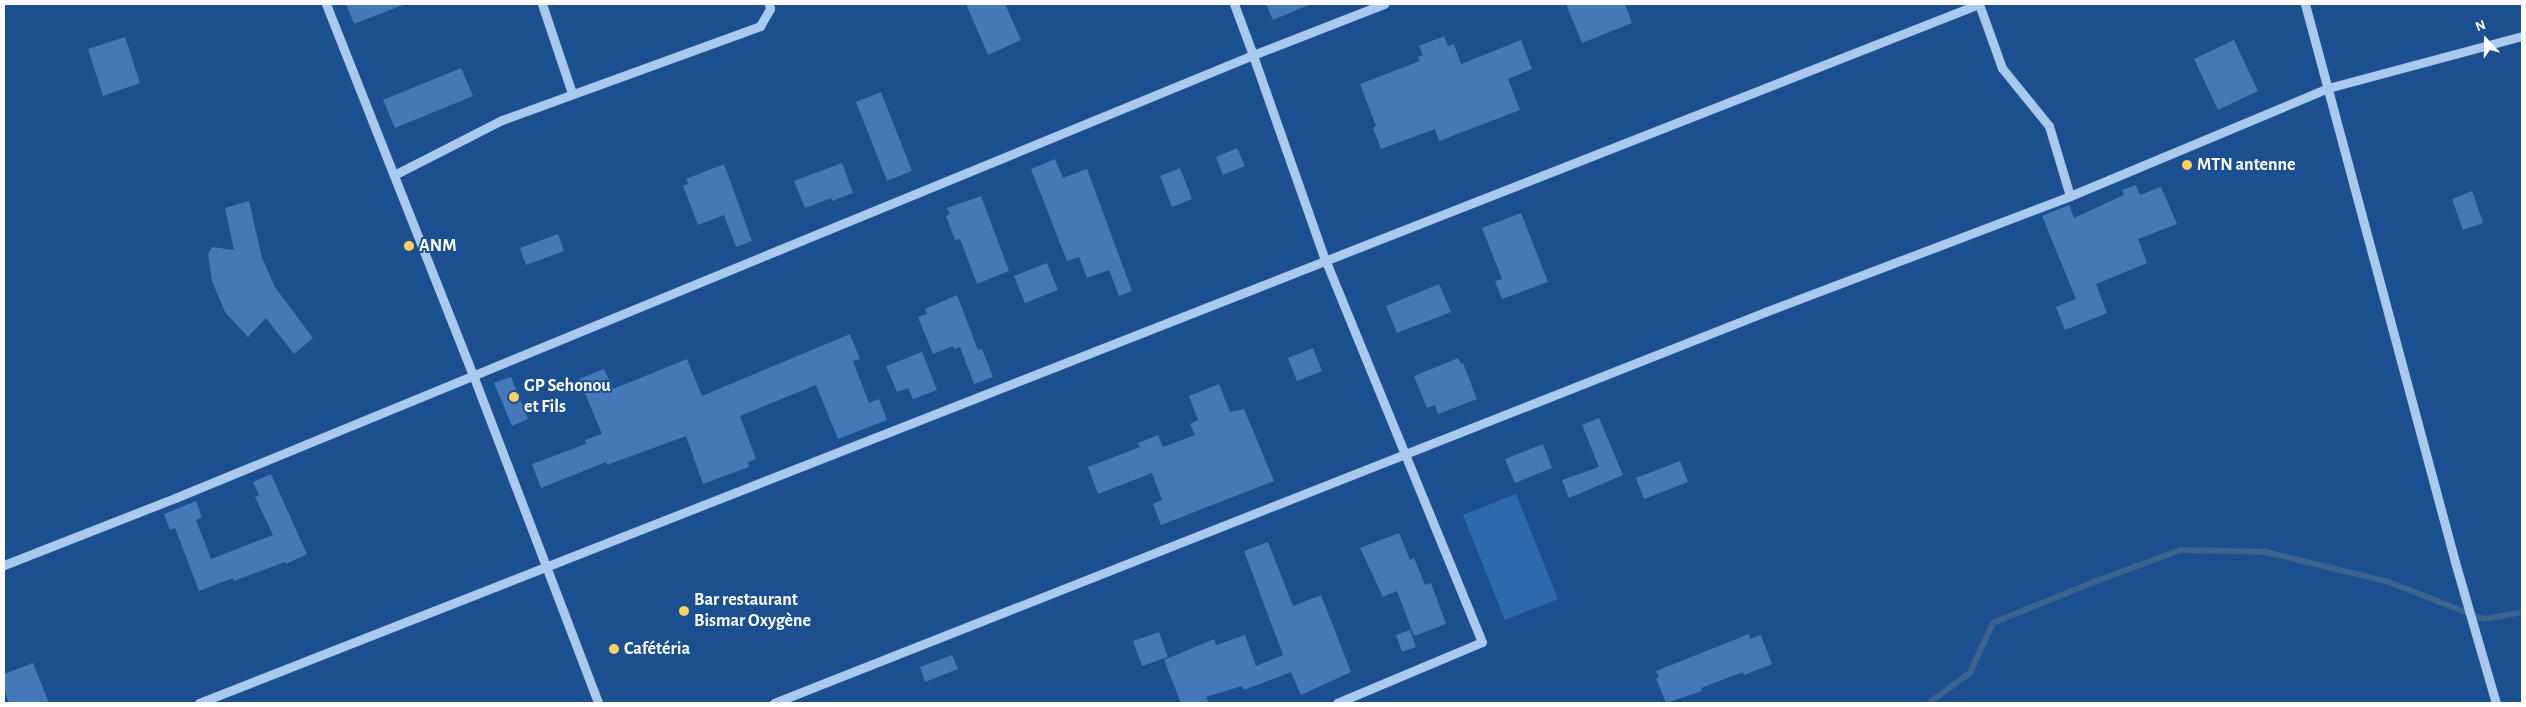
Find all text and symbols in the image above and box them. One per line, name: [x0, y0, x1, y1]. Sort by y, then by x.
north arrow: [2461, 15, 2511, 65]
text: N: [2474, 18, 2488, 34]
place label: MTN antenne: [2197, 154, 2296, 176]
marker: MTN antenne: [2181, 159, 2193, 171]
place label: ANM: [419, 235, 457, 257]
marker: ANM: [403, 240, 415, 252]
place label: GP Sehonou et Fils: [524, 376, 611, 418]
marker: GP Sehonou et Fils: [508, 391, 520, 403]
place label: Bar restaurant Bismar Oxygène: [694, 590, 811, 632]
marker: Bar restaurant Bismar Oxygène: [678, 605, 690, 617]
place label: Cafétéria: [624, 638, 690, 660]
marker: Cafétéria: [608, 643, 620, 655]

